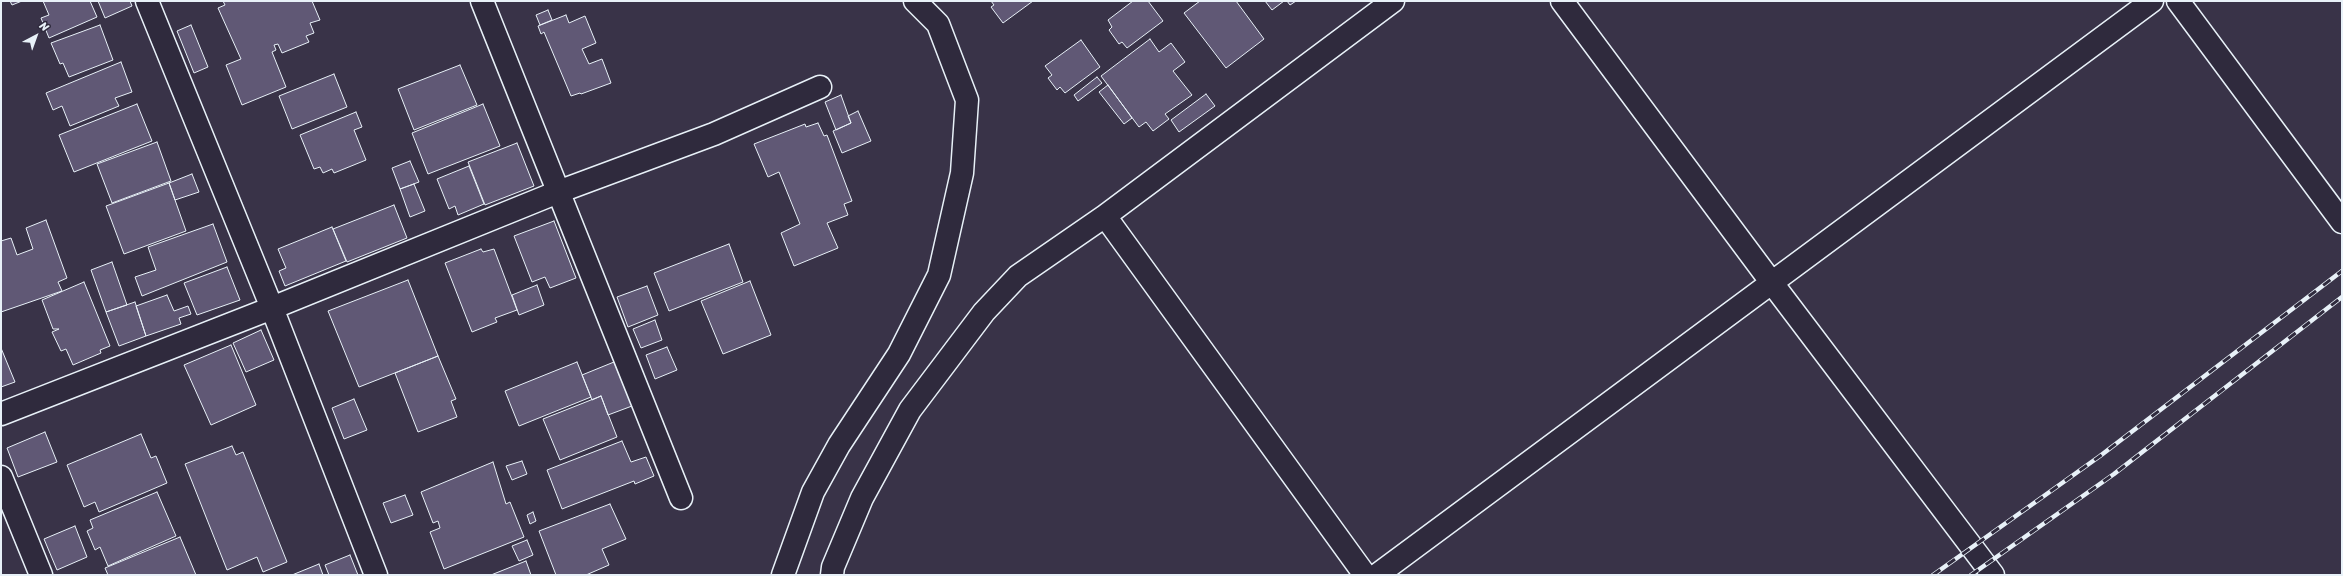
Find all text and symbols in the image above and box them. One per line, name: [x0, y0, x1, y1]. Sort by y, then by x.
north arrow: [16, 16, 56, 56]
text: N: [35, 17, 53, 36]

